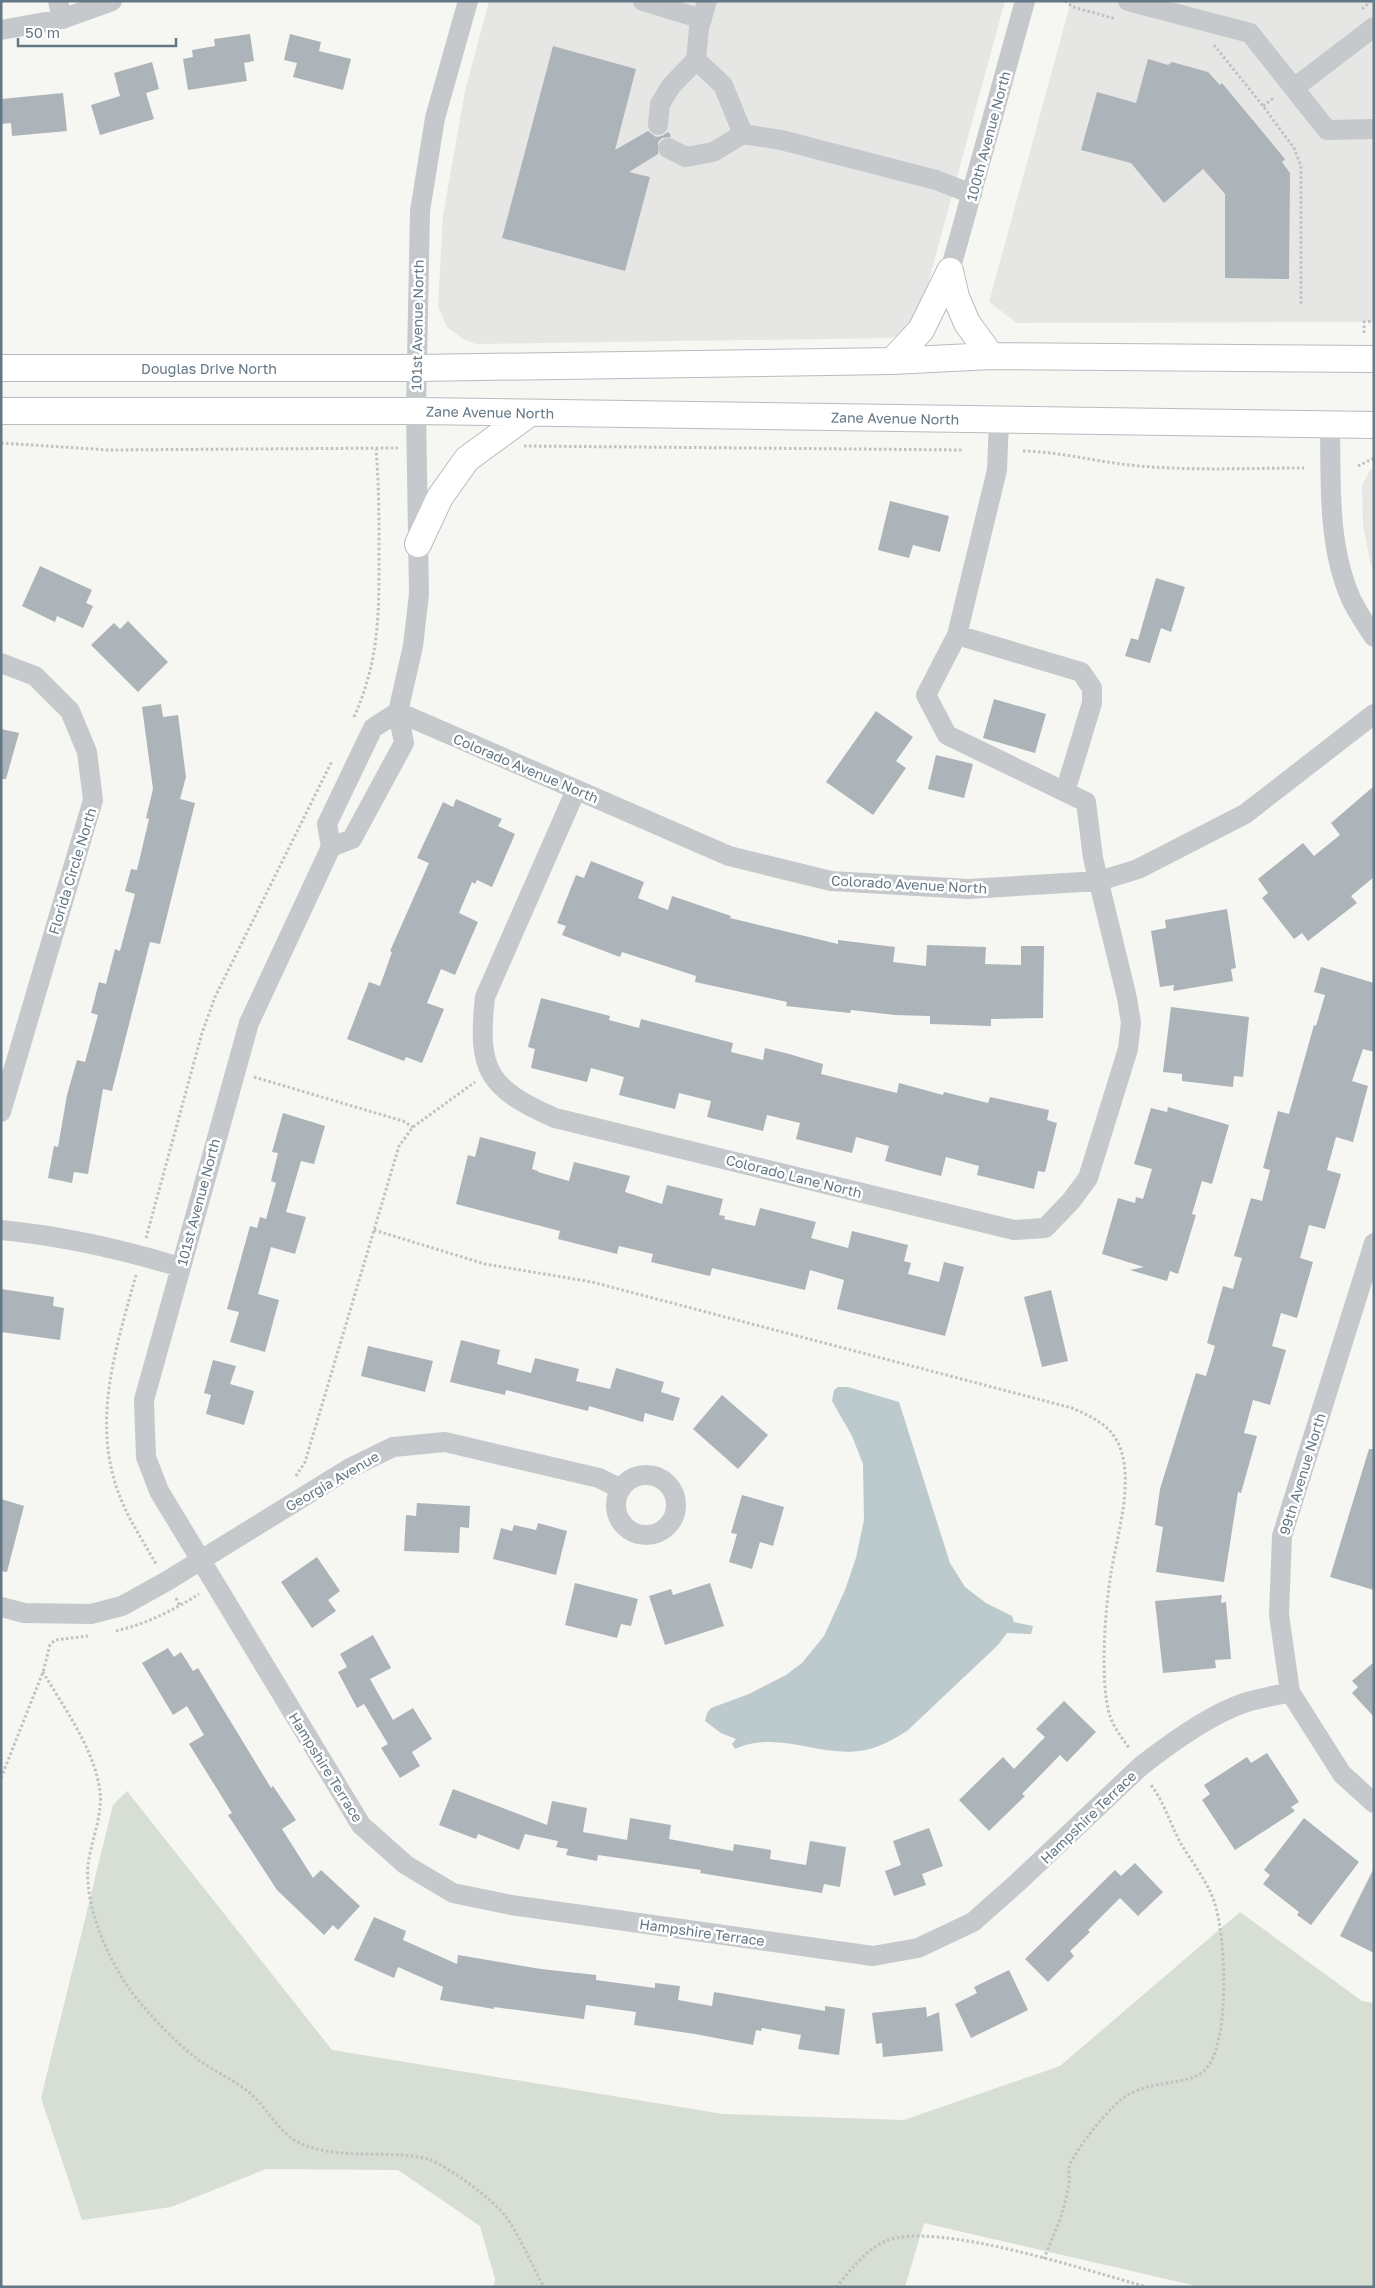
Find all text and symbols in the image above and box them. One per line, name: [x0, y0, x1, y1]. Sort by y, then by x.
scale bar: [18, 15, 175, 47]
text: 50 m: [25, 23, 60, 41]
street label: 100th Avenue North: [962, 69, 1014, 203]
street label: 101st Avenue North: [407, 260, 427, 390]
street label: Douglas Drive North: [141, 360, 277, 377]
street label: Zane Avenue North: [426, 402, 554, 422]
street label: Zane Avenue North: [831, 408, 959, 428]
street label: Colorado Avenue North: [451, 730, 601, 806]
street label: Florida Circle North: [45, 806, 99, 936]
street label: Colorado Avenue North: [831, 871, 987, 897]
street label: 101st Avenue North: [173, 1137, 223, 1267]
street label: Colorado Lane North: [724, 1151, 864, 1201]
street label: 99th Avenue North: [1275, 1411, 1329, 1537]
street label: Georgia Avenue: [282, 1447, 382, 1515]
street label: Hampshire Terrace: [285, 1709, 367, 1825]
street label: Hampshire Terrace: [1037, 1767, 1139, 1867]
street label: Hampshire Terrace: [638, 1915, 766, 1949]

